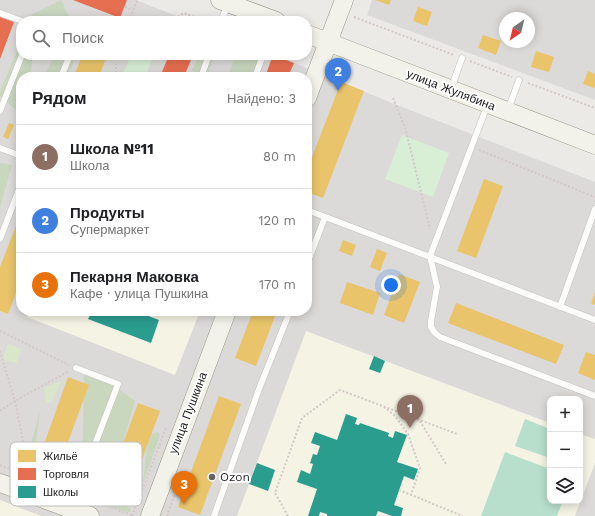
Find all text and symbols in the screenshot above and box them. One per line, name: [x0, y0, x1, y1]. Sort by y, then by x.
north arrow: [499, 12, 535, 48]
search box: [16, 16, 312, 60]
icon: search: [30, 27, 52, 49]
text: Поиск: [62, 29, 104, 47]
pin: 2: [325, 58, 351, 91]
street label: улица Жулябина: [405, 67, 498, 114]
text: Рядом: [32, 88, 87, 108]
text: Найдено: 3: [227, 91, 296, 106]
text: Школа №11: [70, 140, 154, 158]
text: 1: [42, 149, 48, 164]
text: 80 m: [263, 149, 296, 164]
text: Школа: [70, 158, 110, 173]
text: Продукты: [70, 204, 145, 222]
text: 2: [41, 213, 49, 228]
text: 120 m: [258, 213, 296, 228]
text: Супермаркет: [70, 222, 149, 237]
text: Пекарня Маковка: [70, 268, 199, 286]
your location: [381, 275, 401, 295]
text: 3: [41, 277, 49, 292]
text: 170 m: [259, 277, 296, 292]
text: Кафе · улица Пушкина: [70, 286, 208, 301]
street label: улица Пушкина: [166, 370, 210, 456]
pin: 1: [397, 395, 423, 428]
map controls: [547, 396, 583, 504]
button: +: [547, 396, 583, 432]
button: −: [547, 432, 583, 468]
legend: [10, 442, 142, 506]
text: Жильё: [43, 450, 78, 463]
text: Торговля: [43, 468, 89, 481]
button: layers: [547, 468, 583, 504]
place label: Ozon: [220, 470, 250, 484]
pin: 3: [171, 471, 197, 504]
marker: Ozon: [207, 472, 217, 482]
text: Школы: [43, 486, 78, 499]

